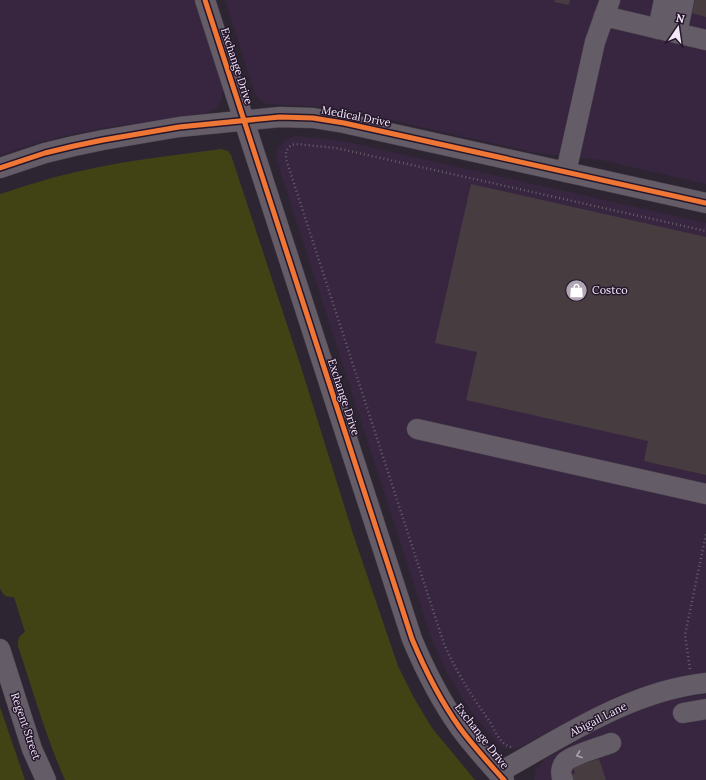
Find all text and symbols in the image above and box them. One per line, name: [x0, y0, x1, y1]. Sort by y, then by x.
north arrow: [658, 8, 698, 48]
text: N: [675, 10, 686, 26]
street label: Exchange Drive: [218, 26, 256, 106]
street label: Medical Drive: [320, 102, 392, 130]
shop icon: Costco: [563, 277, 589, 303]
place label: Costco: [592, 283, 628, 297]
street label: Exchange Drive: [325, 357, 363, 437]
street label: Regent Street: [8, 691, 44, 762]
street label: Abigail Lane: [566, 699, 629, 740]
street label: Exchange Drive: [452, 700, 512, 772]
one-way arrow: [575, 750, 582, 759]

